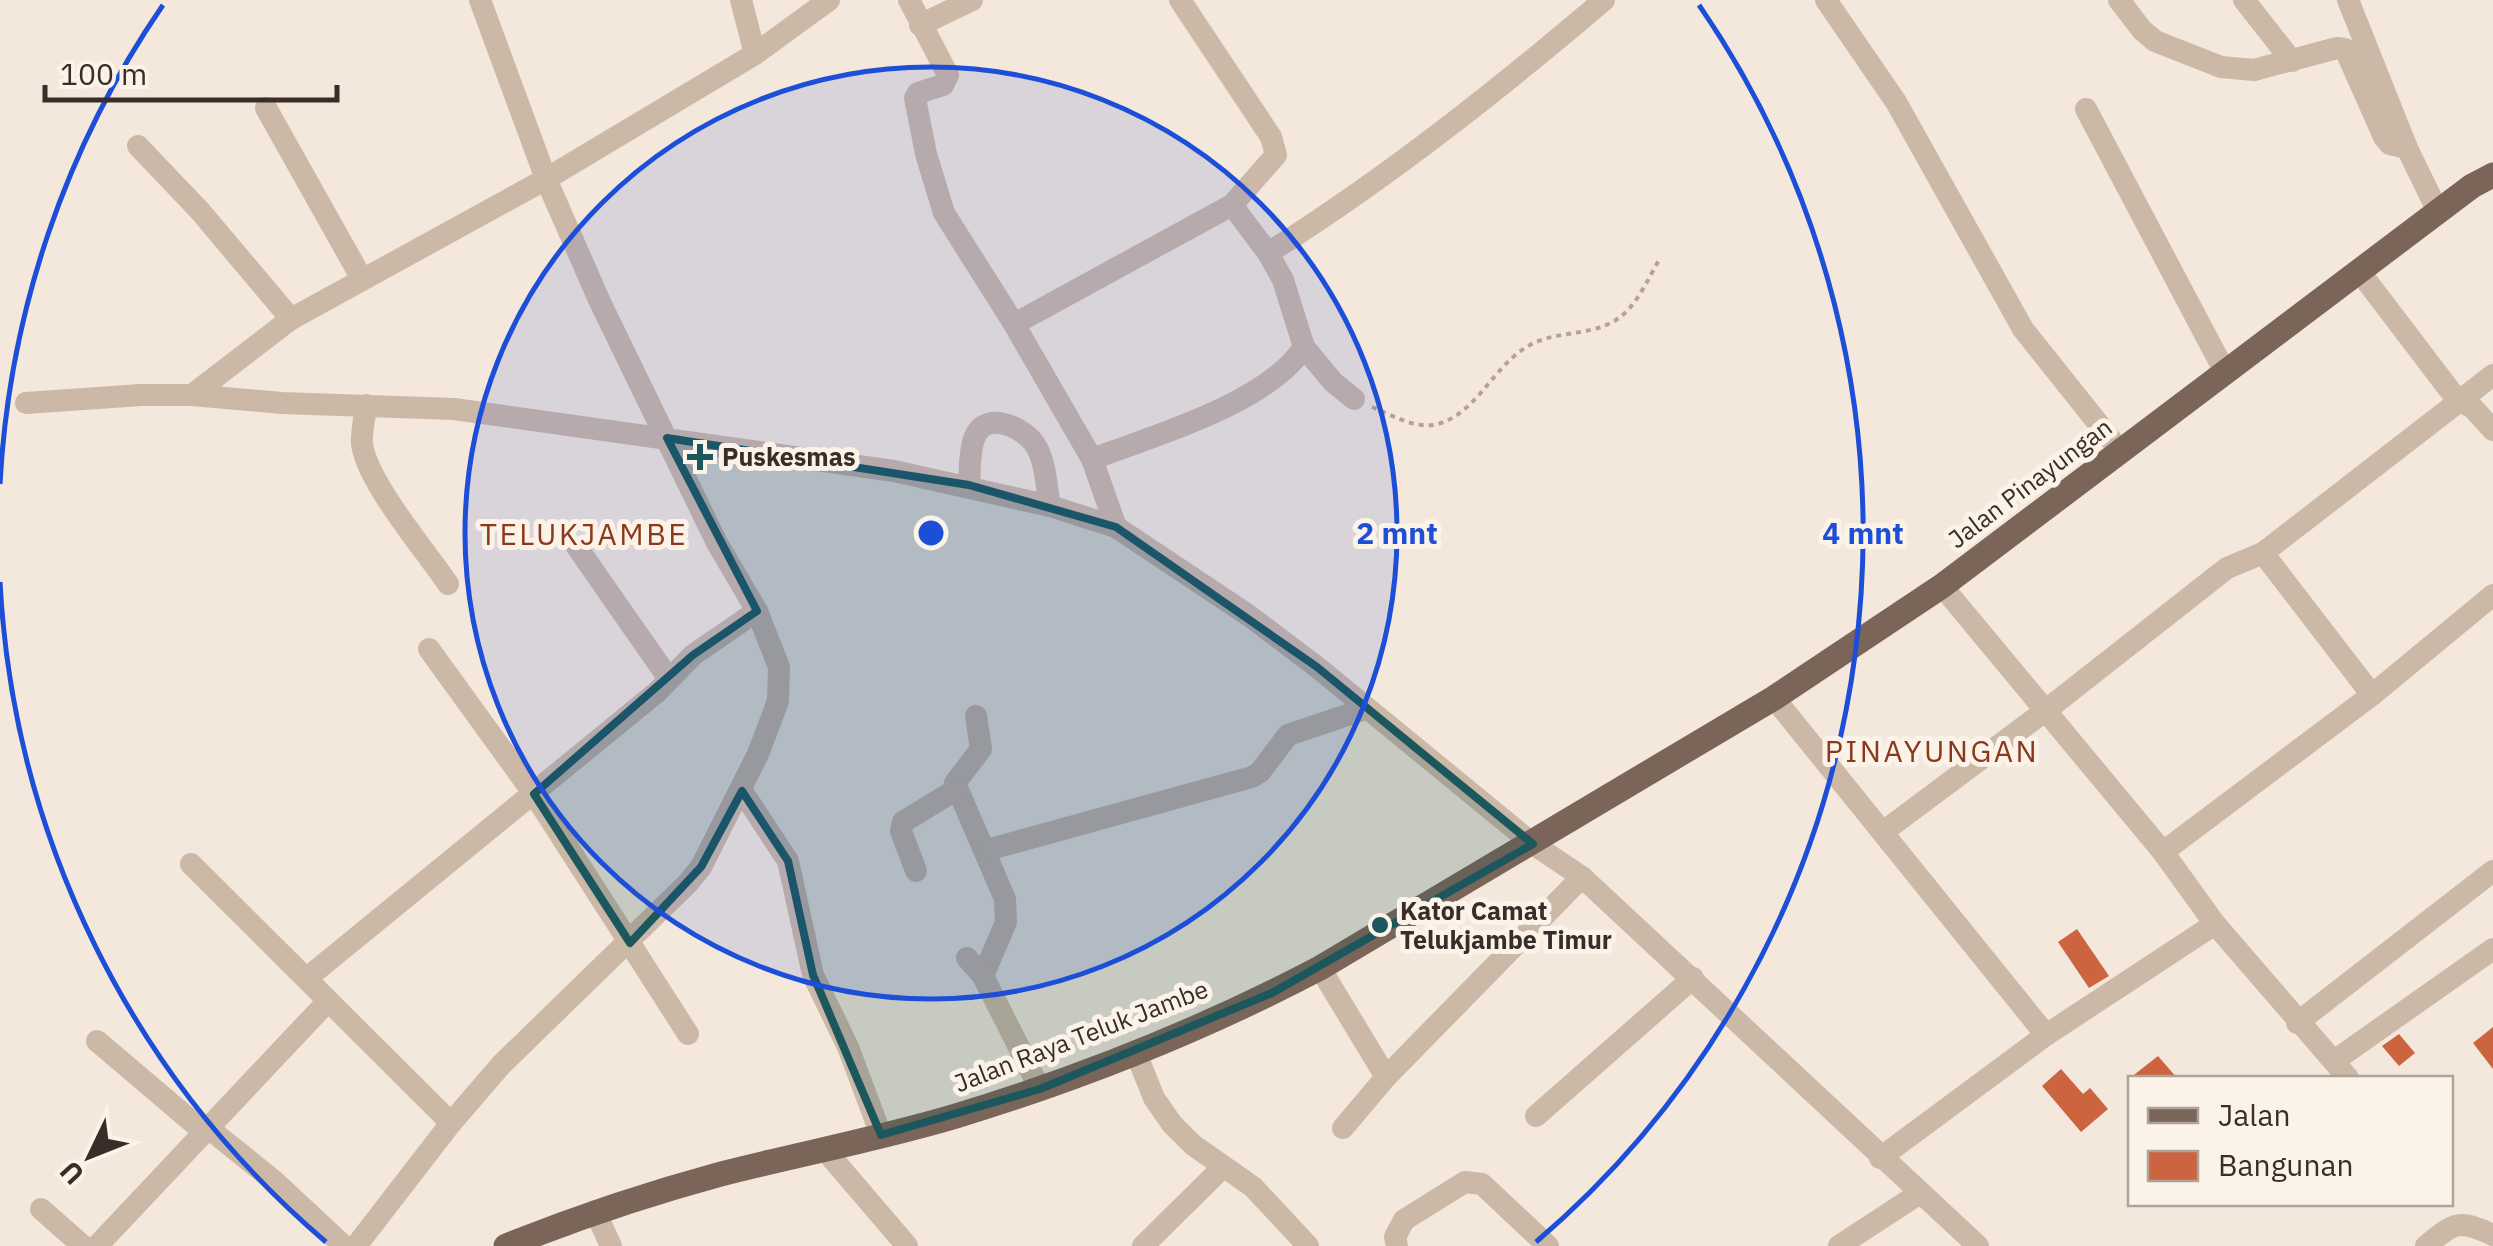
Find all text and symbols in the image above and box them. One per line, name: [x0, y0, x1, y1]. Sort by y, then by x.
scale bar: [45, 40, 338, 102]
text: 100 m: [60, 54, 147, 93]
street label: Jalan Pinayungan: [1941, 410, 2118, 555]
place label: Puskesmas: [722, 440, 855, 473]
marker: Puskesmas: [687, 444, 713, 470]
text: 2 mnt: [1356, 513, 1438, 552]
text: 4 mnt: [1822, 513, 1904, 552]
district label: TELUKJAMBE: [480, 514, 688, 553]
centre of rings: [913, 515, 949, 551]
district label: PINAYUNGAN: [1825, 731, 2039, 770]
place label: Kator Camat Telukjambe Timur: [1400, 894, 1612, 956]
marker: Kator Camat Telukjambe Timur: [1369, 914, 1391, 936]
street label: Jalan Raya Teluk Jambe: [949, 972, 1212, 1099]
legend: [2128, 1076, 2453, 1206]
text: Jalan: [2218, 1095, 2291, 1134]
north arrow: [40, 1106, 140, 1206]
text: Bangunan: [2218, 1145, 2354, 1184]
text: U: [51, 1154, 92, 1193]

